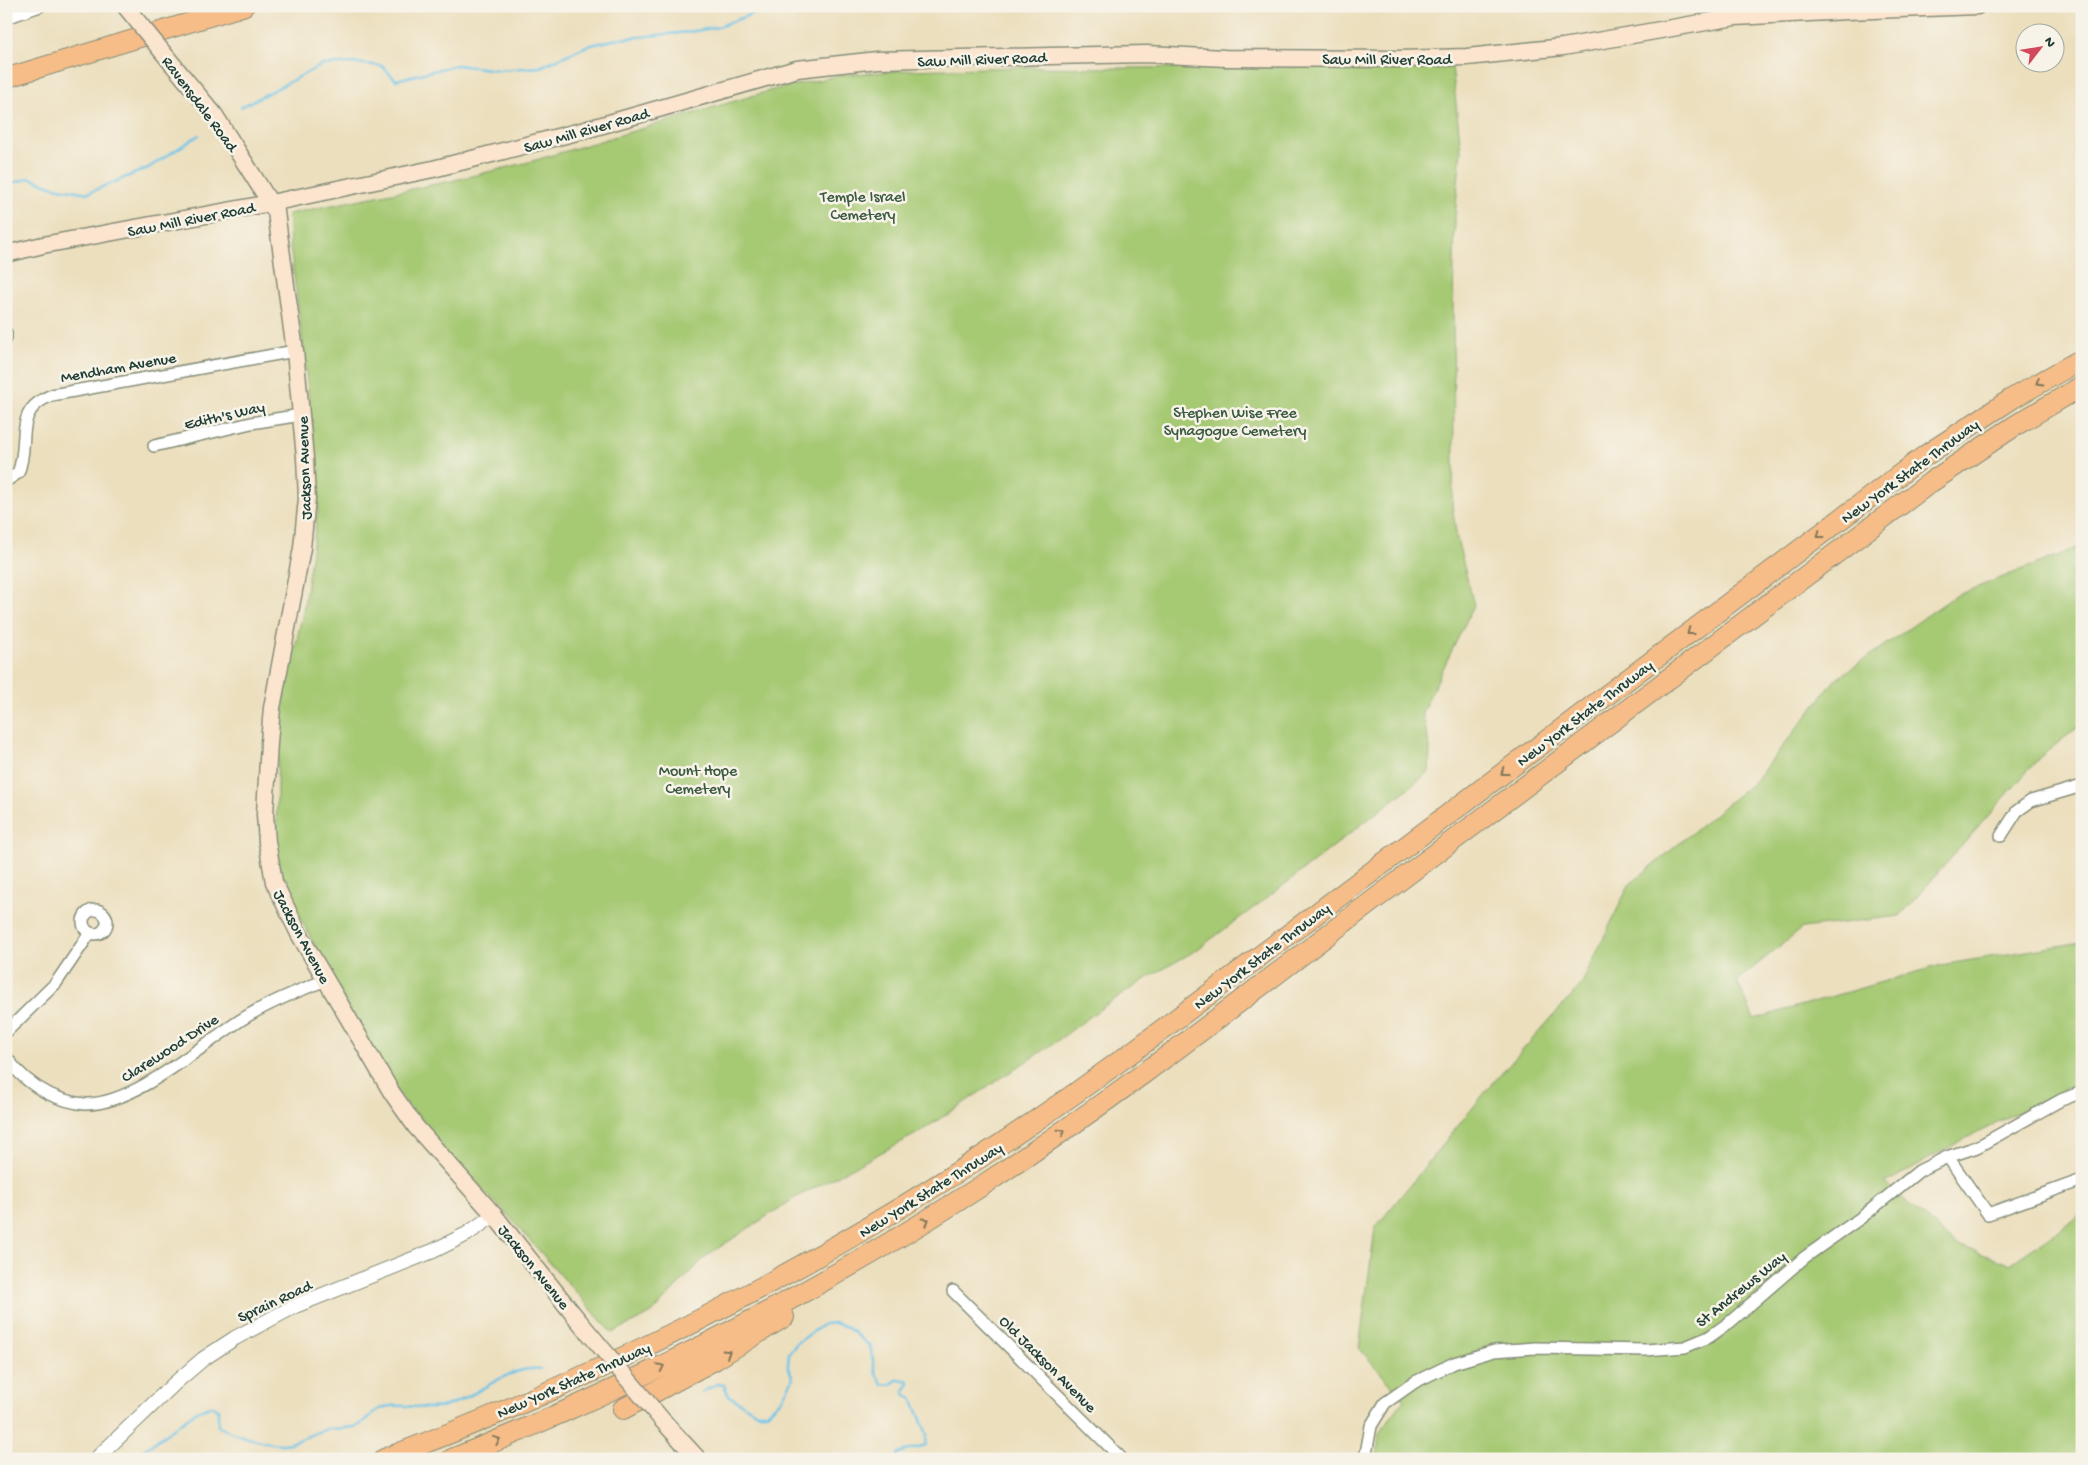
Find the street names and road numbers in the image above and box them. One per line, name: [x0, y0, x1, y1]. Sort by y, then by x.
street label: Saw Mill River Road: [917, 50, 1049, 73]
street label: Saw Mill River Road: [1322, 52, 1453, 71]
street label: Ravensdale Road: [156, 54, 241, 158]
street label: Saw Mill River Road: [522, 105, 653, 159]
street label: Saw Mill River Road: [126, 199, 259, 243]
street label: Mendham Avenue: [59, 350, 179, 389]
street label: Edith's Way: [183, 399, 267, 436]
street label: Jackson Avenue: [295, 415, 318, 520]
street label: New York State Thruway: [1838, 416, 1984, 529]
street label: New York State Thruway: [1514, 657, 1658, 772]
street label: Jackson Avenue: [267, 887, 333, 989]
street label: New York State Thruway: [1191, 900, 1335, 1015]
street label: Clarewood Drive: [119, 1011, 224, 1088]
street label: New York State Thruway: [857, 1140, 1007, 1244]
street label: Jackson Avenue: [492, 1222, 573, 1315]
street label: St Andrews Way: [1693, 1248, 1791, 1333]
street label: Sprain Road: [235, 1277, 317, 1329]
street label: Old Jackson Avenue: [994, 1313, 1100, 1419]
street label: New York State Thruway: [495, 1340, 654, 1425]

